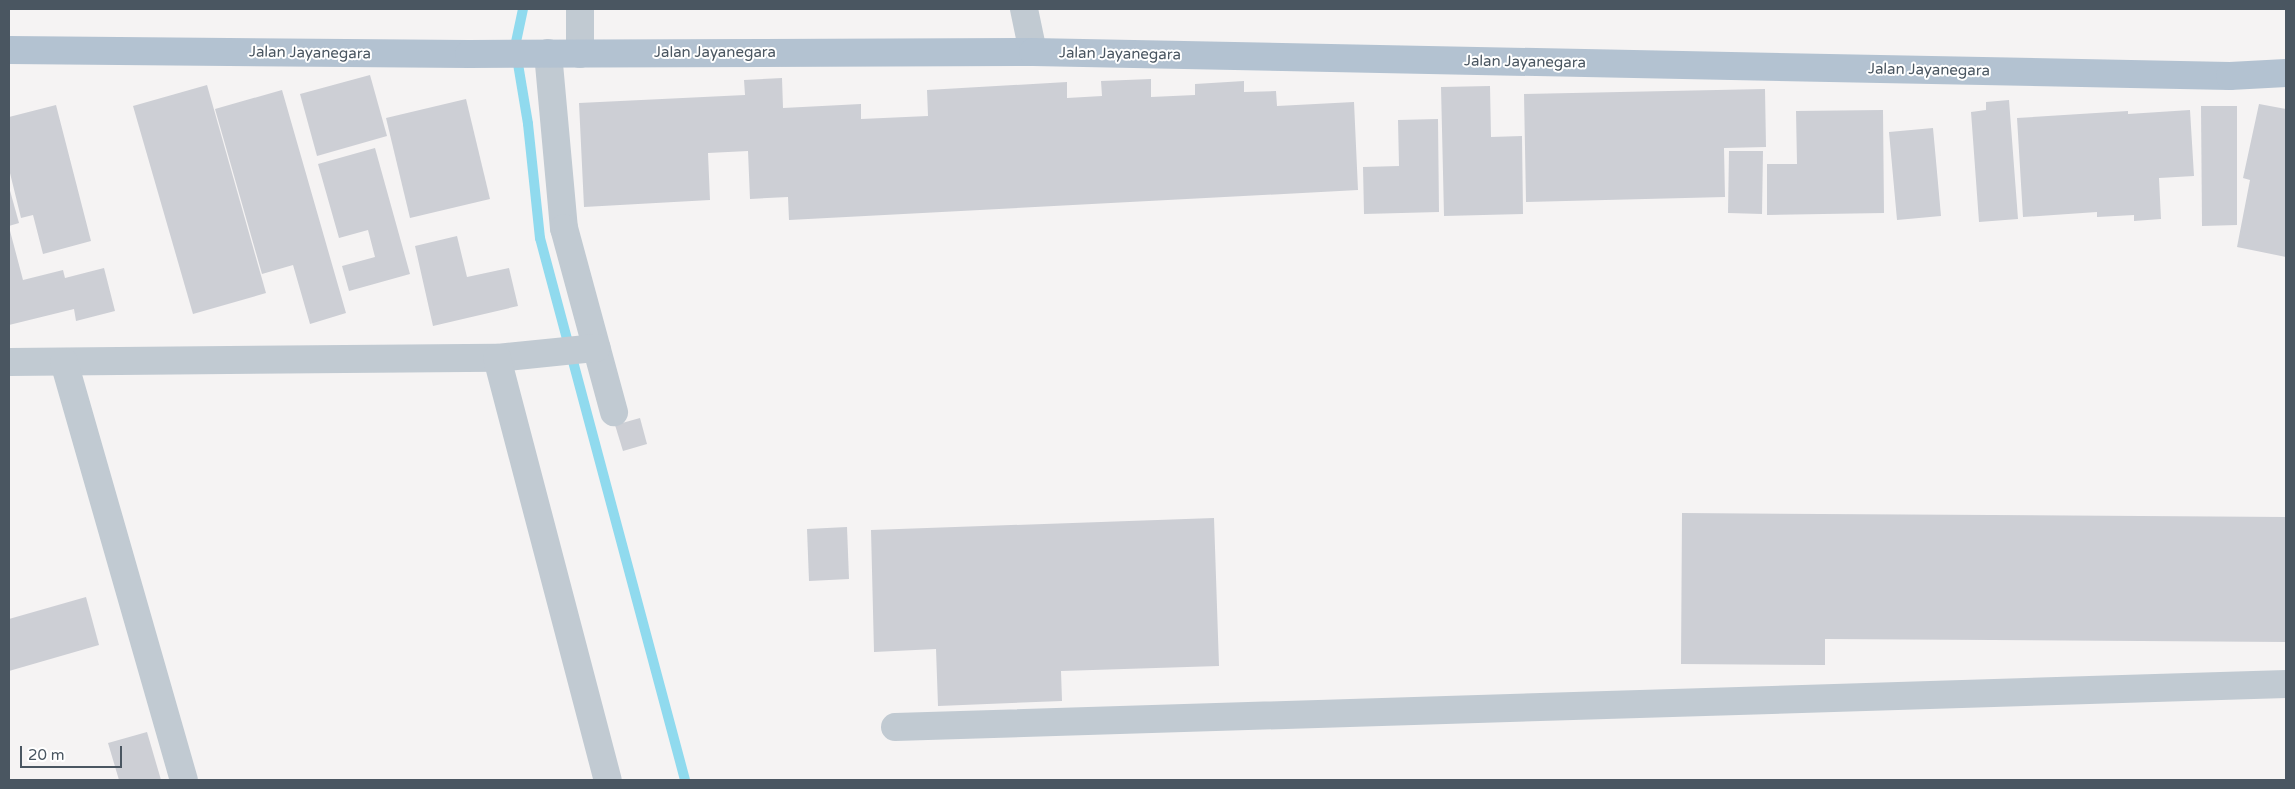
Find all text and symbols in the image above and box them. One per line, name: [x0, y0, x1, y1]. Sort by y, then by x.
street label: Jalan Jayanegara: [249, 43, 371, 63]
street label: Jalan Jayanegara: [654, 44, 776, 62]
street label: Jalan Jayanegara: [1059, 44, 1181, 64]
street label: Jalan Jayanegara: [1464, 52, 1586, 72]
street label: Jalan Jayanegara: [1868, 60, 1990, 80]
scale bar: [22, 736, 125, 768]
text: 20 m: [28, 746, 65, 764]

